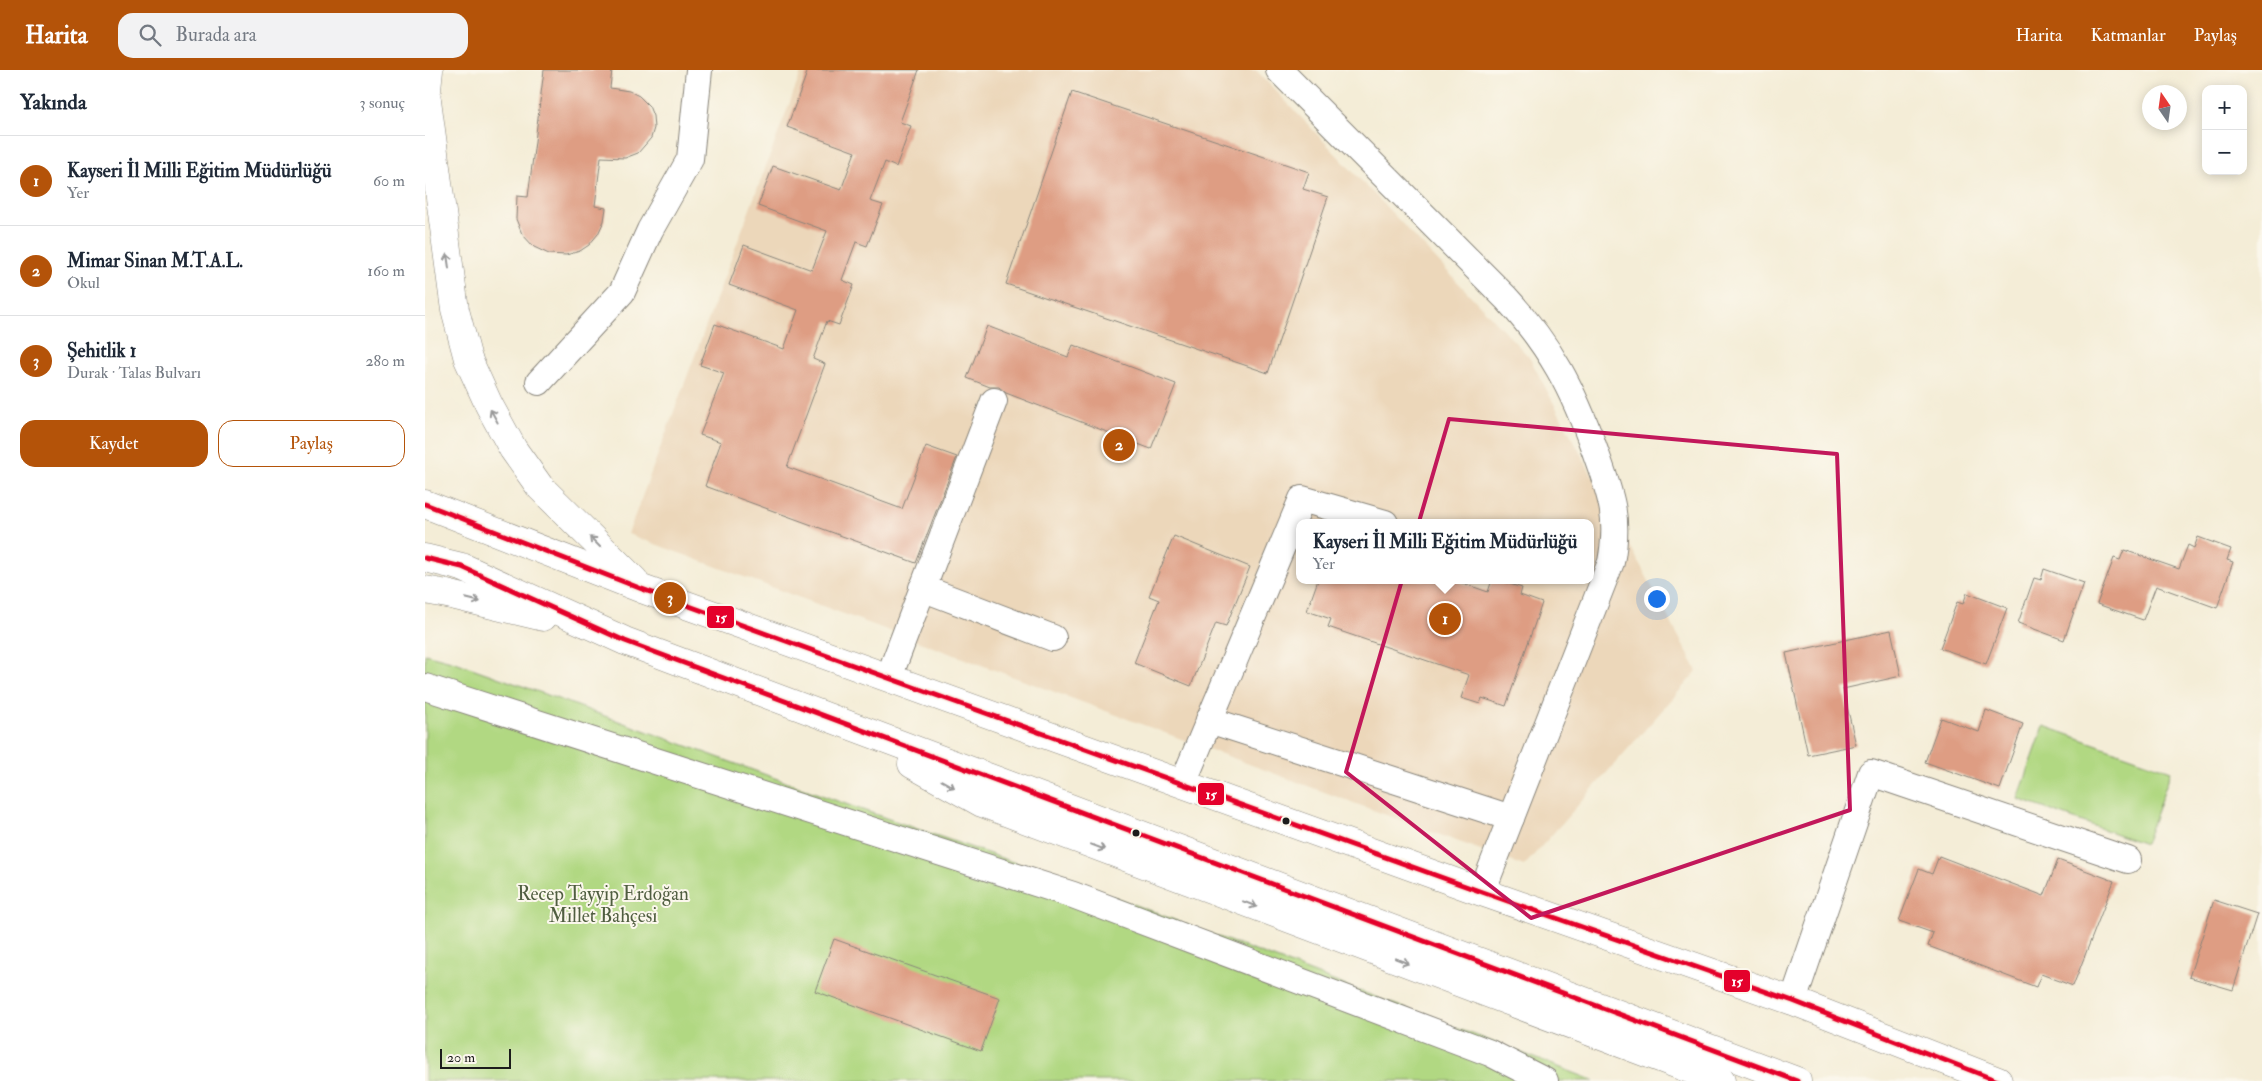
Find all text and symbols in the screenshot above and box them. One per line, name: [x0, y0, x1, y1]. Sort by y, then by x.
search box: [118, 13, 468, 58]
text: Harita: [25, 20, 88, 51]
icon: search: [136, 21, 164, 49]
text: Burada ara: [176, 23, 257, 47]
text: Harita: [2016, 24, 2062, 47]
text: Katmanlar: [2090, 24, 2166, 47]
text: Paylaş: [2194, 24, 2237, 47]
north arrow: [2142, 85, 2187, 130]
map controls: [2202, 85, 2247, 175]
button: +: [2202, 85, 2247, 130]
text: Yakında: [20, 89, 87, 116]
text: 3 sonuç: [359, 93, 405, 113]
button: −: [2202, 130, 2247, 175]
text: Kayseri İl Milli Eğitim Müdürlüğü: [67, 159, 332, 183]
text: 1: [33, 171, 39, 191]
text: 60 m: [373, 171, 405, 191]
text: Yer: [67, 183, 89, 203]
text: Mimar Sinan M.T.A.L.: [67, 249, 243, 273]
one-way arrow: [443, 254, 453, 270]
text: 2: [32, 261, 40, 281]
text: 160 m: [367, 261, 405, 281]
text: Okul: [67, 273, 100, 293]
text: Şehitlik 1: [67, 339, 137, 363]
text: 3: [33, 351, 39, 371]
text: 280 m: [365, 351, 405, 371]
text: Durak · Talas Bulvarı: [67, 363, 201, 383]
one-way arrow: [489, 409, 499, 423]
button: Kaydet: [20, 420, 208, 467]
button: Paylaş: [218, 420, 405, 467]
pin: 2: [1103, 426, 1135, 464]
popup: [1296, 519, 1594, 584]
text: Kayseri İl Milli Eğitim Müdürlüğü: [1313, 530, 1577, 554]
one-way arrow: [589, 536, 601, 548]
text: Yer: [1313, 554, 1335, 574]
pin: 3: [654, 579, 686, 617]
your location: [1644, 586, 1670, 612]
one-way arrow: [464, 596, 480, 605]
pin: 1: [1429, 600, 1461, 638]
line badge: 15: [706, 605, 735, 629]
text: 15: [715, 609, 727, 626]
one-way arrow: [941, 780, 955, 790]
line badge: 15: [1197, 782, 1225, 806]
text: 15: [1205, 786, 1217, 803]
unlabelled marker: [1281, 816, 1291, 826]
unlabelled marker: [1131, 828, 1141, 838]
one-way arrow: [1090, 843, 1105, 852]
park label: Recep Tayyip Erdoğan Millet Bahçesi: [517, 882, 689, 928]
one-way arrow: [1242, 900, 1257, 909]
one-way arrow: [1394, 957, 1409, 966]
line badge: 15: [1723, 969, 1751, 993]
text: 15: [1731, 973, 1743, 990]
scale bar: [440, 1046, 511, 1069]
text: 20 m: [447, 1049, 475, 1066]

